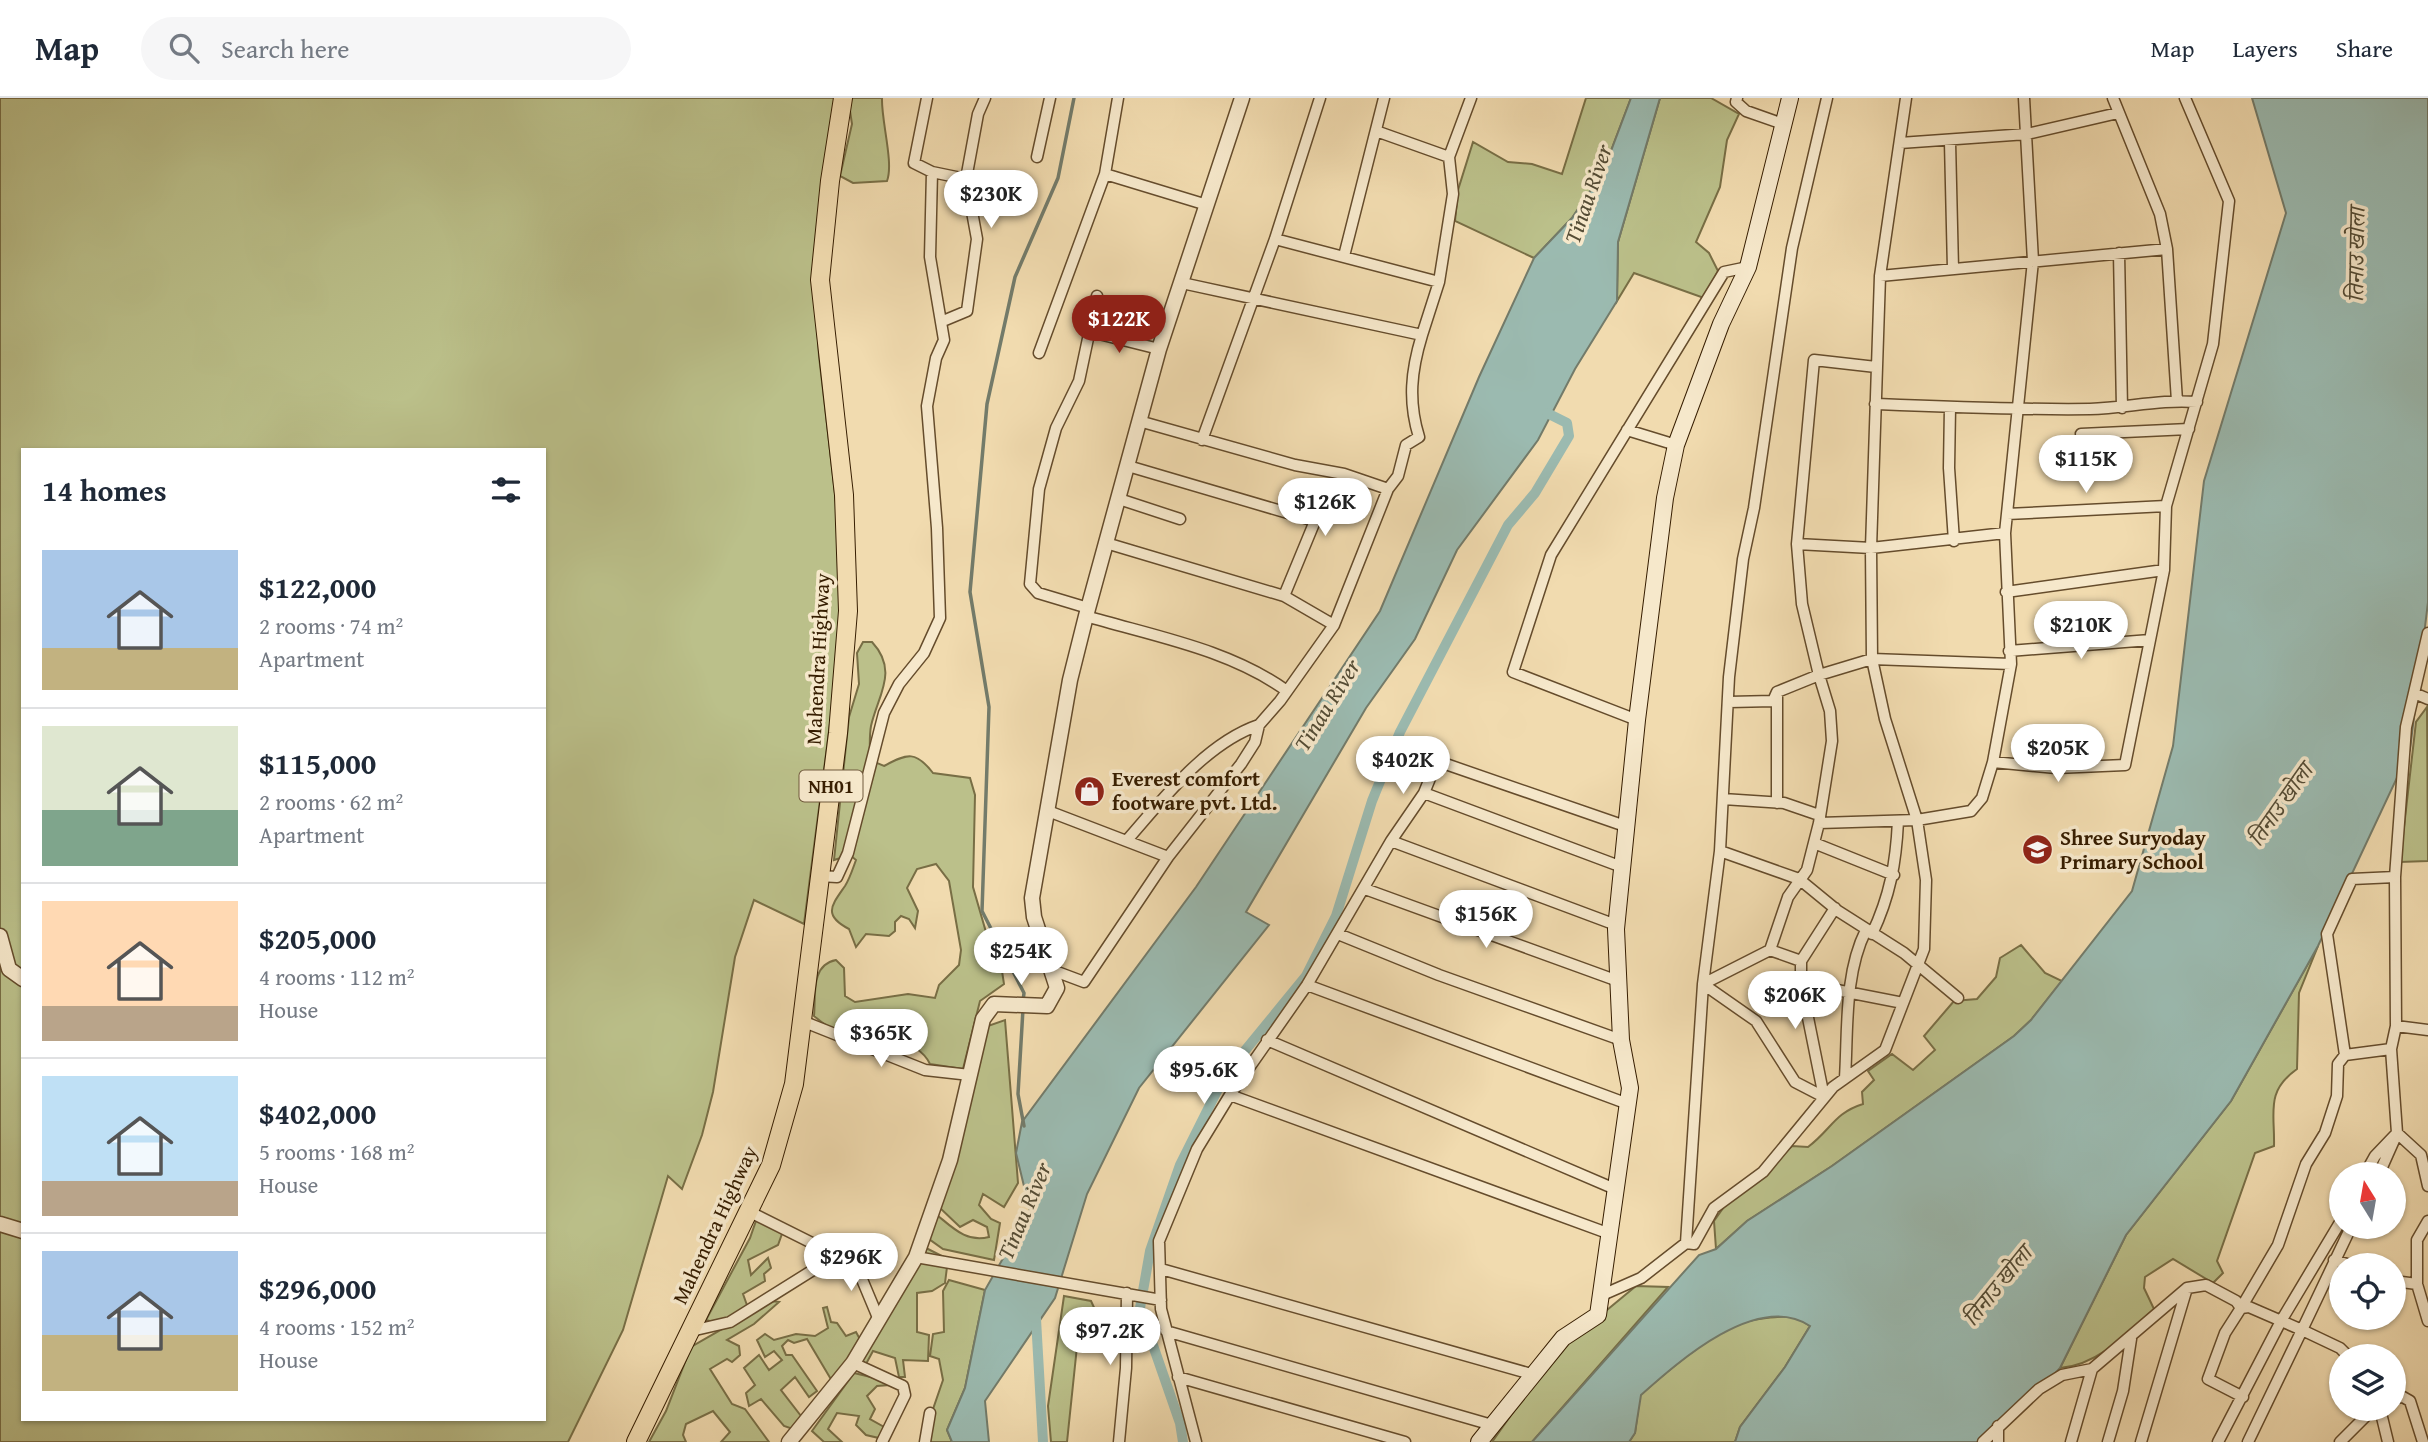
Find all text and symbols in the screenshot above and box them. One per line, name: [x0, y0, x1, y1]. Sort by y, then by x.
search box: [141, 17, 631, 80]
text: Map: [35, 24, 99, 72]
icon: search: [165, 29, 203, 67]
text: Search here: [221, 29, 349, 68]
text: Map: [2151, 31, 2194, 66]
text: Layers: [2232, 31, 2298, 66]
text: Share: [2336, 31, 2393, 66]
water label: Tinau River: [1555, 138, 1620, 248]
pin: $230K: [942, 170, 1040, 230]
text: $230K: [960, 176, 1022, 209]
water label: तिनाउ खोला: [2338, 203, 2373, 303]
pin: $122K: [1070, 296, 1168, 355]
text: $122K: [1088, 301, 1150, 334]
pin: $115K: [2037, 436, 2135, 495]
text: $115K: [2055, 441, 2117, 474]
text: 14 homes: [42, 468, 167, 512]
icon: filters: [487, 471, 525, 509]
pin: $126K: [1276, 478, 1374, 538]
text: $126K: [1294, 484, 1356, 517]
text: $122,000: [259, 565, 376, 609]
street label: Mahendra Highway: [798, 572, 838, 746]
icon: home: [98, 578, 182, 662]
pin: $210K: [2032, 602, 2130, 661]
text: $210K: [2050, 607, 2112, 640]
text: 2 rooms · 74 m²: [259, 609, 403, 642]
text: Apartment: [259, 642, 364, 675]
water label: Tinau River: [1285, 651, 1369, 757]
pin: $205K: [2009, 724, 2107, 784]
text: $205K: [2027, 730, 2089, 763]
pin: $402K: [1354, 736, 1452, 796]
text: $115,000: [259, 741, 376, 785]
text: $402K: [1372, 742, 1434, 775]
water label: तिनाउ खोला: [2239, 753, 2323, 853]
icon: home: [98, 754, 182, 838]
place label: Everest comfort footware pvt. Ltd.: [1112, 763, 1278, 818]
road number: NH01: [800, 771, 862, 802]
shop icon: Everest comfort footware pvt. Ltd.: [1072, 774, 1106, 808]
text: 2 rooms · 62 m²: [259, 785, 403, 818]
text: Apartment: [259, 818, 364, 851]
place label: Shree Suryoday Primary School: [2060, 822, 2206, 877]
school or university icon: Shree Suryoday Primary School: [2020, 833, 2054, 867]
pin: $156K: [1437, 890, 1535, 950]
text: $156K: [1455, 896, 1517, 929]
text: $205,000: [259, 916, 376, 960]
pin: $254K: [972, 928, 1070, 987]
icon: home: [98, 929, 182, 1013]
text: $254K: [990, 933, 1052, 966]
text: 4 rooms · 112 m²: [259, 960, 414, 993]
pin: $206K: [1746, 972, 1844, 1031]
text: $206K: [1764, 977, 1826, 1010]
text: House: [259, 993, 318, 1026]
pin: $365K: [832, 1010, 930, 1069]
text: $365K: [850, 1015, 912, 1048]
pin: $95.6K: [1147, 1046, 1261, 1106]
text: $95.6K: [1170, 1052, 1238, 1085]
text: $402,000: [259, 1091, 376, 1135]
icon: home: [98, 1104, 182, 1188]
text: 5 rooms · 168 m²: [259, 1135, 414, 1168]
street label: Mahendra Highway: [664, 1140, 765, 1309]
water label: Tinau River: [988, 1156, 1059, 1265]
north arrow: [2329, 1162, 2406, 1239]
map controls: [2329, 1162, 2406, 1421]
text: House: [259, 1168, 318, 1201]
pin: $296K: [802, 1234, 900, 1293]
water label: तिनाउ खोला: [1954, 1235, 2042, 1333]
text: $296K: [820, 1239, 882, 1272]
button: locate: [2329, 1253, 2406, 1330]
text: $296,000: [259, 1266, 376, 1310]
icon: home: [98, 1279, 182, 1363]
pin: $97.2K: [1053, 1308, 1167, 1367]
text: 4 rooms · 152 m²: [259, 1310, 414, 1343]
text: $97.2K: [1076, 1313, 1144, 1346]
text: House: [259, 1343, 318, 1376]
button: layers: [2329, 1344, 2406, 1421]

